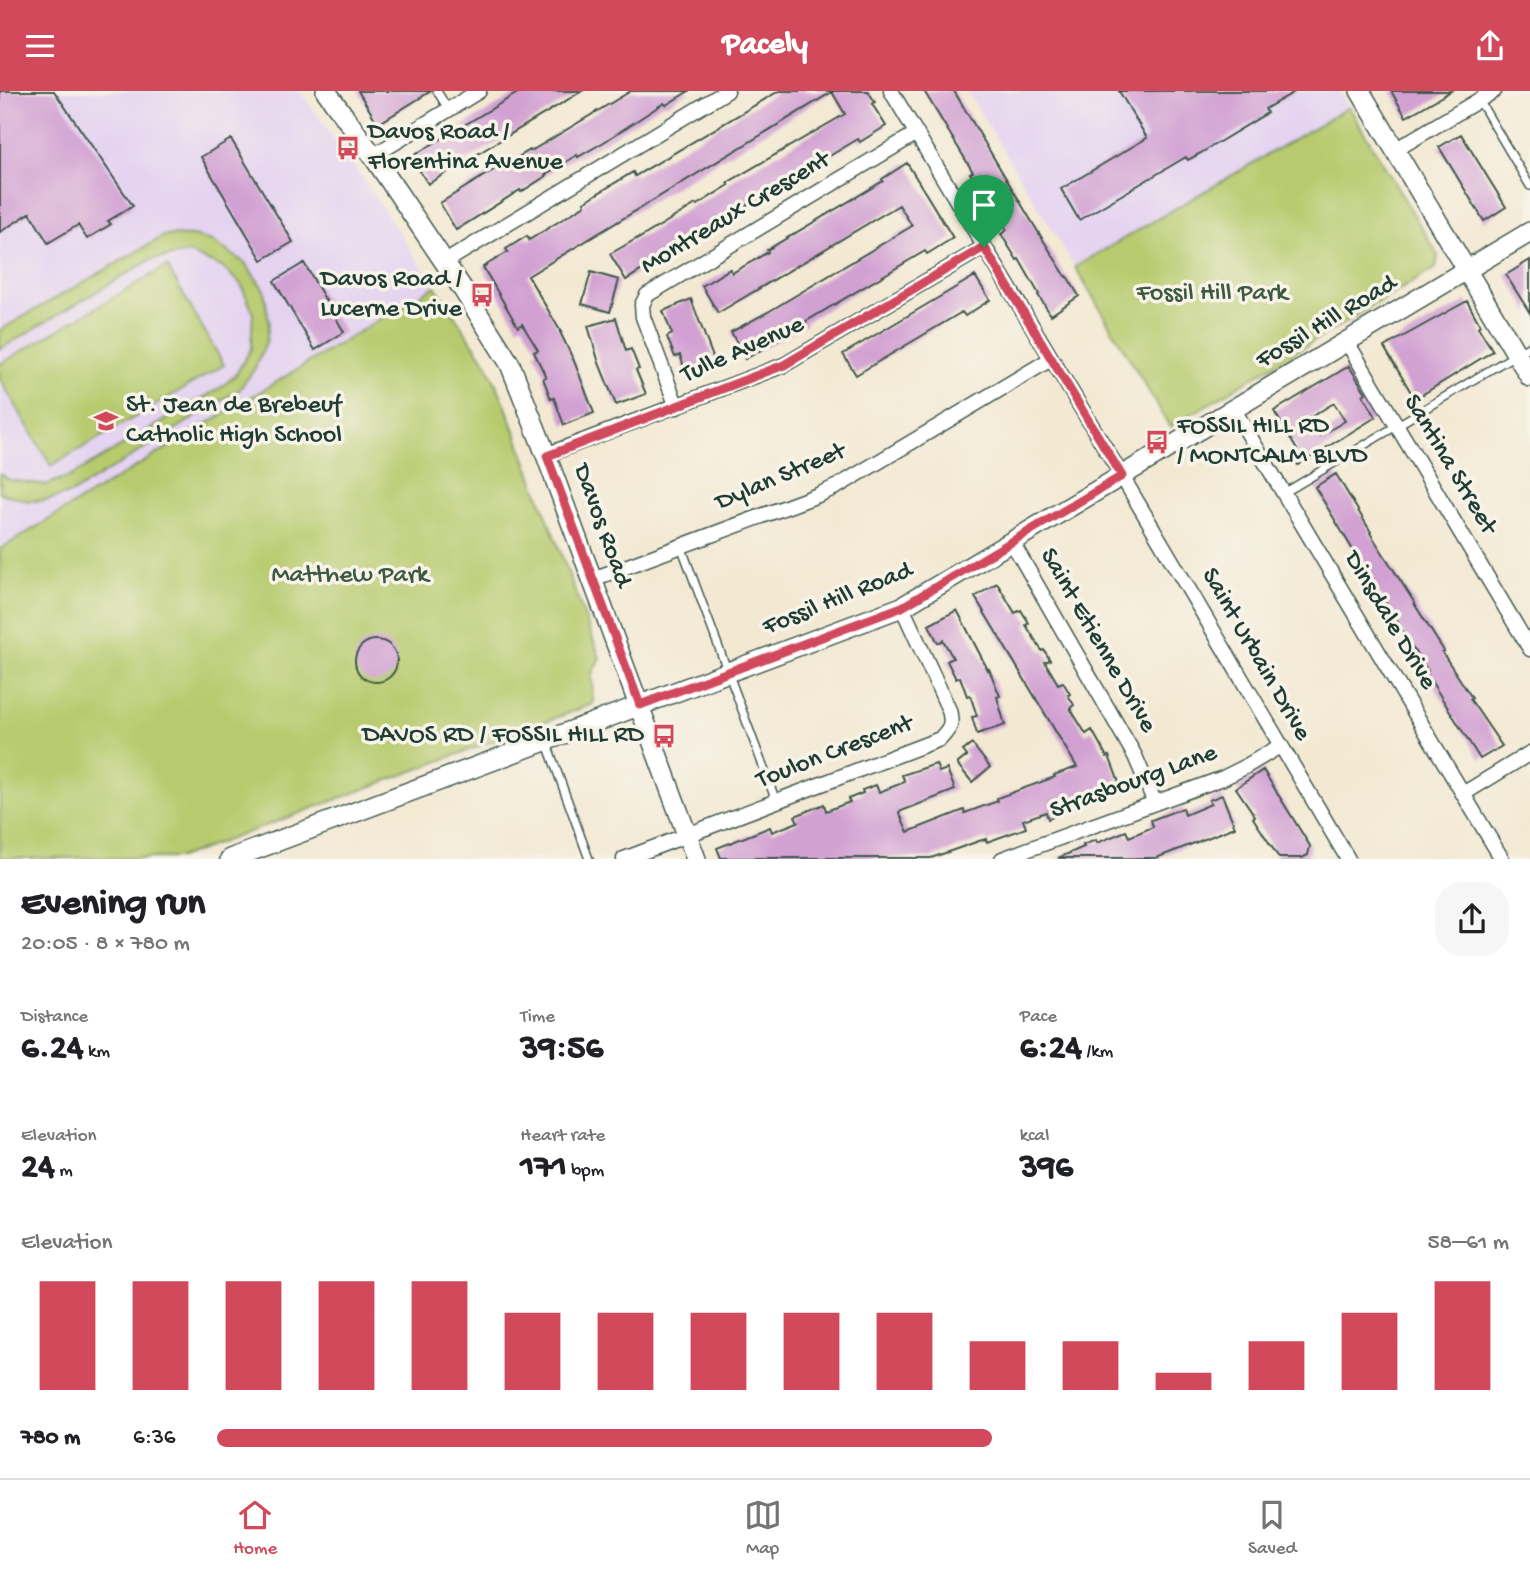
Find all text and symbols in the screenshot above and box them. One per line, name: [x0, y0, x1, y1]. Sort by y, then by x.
icon: menu: [21, 27, 59, 65]
text: Pacely: [722, 27, 808, 65]
icon: share: [1471, 27, 1509, 65]
place label: Davos Road / Florentina Avenue: [366, 118, 563, 179]
bus stop icon: Davos Road / Florentina Avenue: [334, 134, 362, 162]
street label: Montreaux Crescent: [636, 144, 838, 283]
pin: [954, 175, 1014, 247]
icon: arrive: [965, 186, 1003, 224]
place label: Davos Road / Lucerne Drive: [319, 265, 463, 326]
street label: Fossil Hill Road: [1250, 268, 1404, 378]
park label: Fossil Hill Park: [1135, 279, 1290, 310]
bus stop icon: Davos Road / Lucerne Drive: [468, 281, 496, 309]
street label: Tulle Avenue: [675, 310, 810, 393]
street label: Santina Street: [1395, 390, 1504, 542]
place label: St. Jean de Brebeuf Catholic High School: [126, 391, 343, 452]
school or university icon: St. Jean de Brebeuf Catholic High School: [92, 407, 120, 435]
place label: FOSSIL HILL RD / MONTCALM BLVD: [1176, 412, 1367, 473]
bus stop icon: FOSSIL HILL RD / MONTCALM BLVD: [1143, 428, 1171, 456]
street label: Dylan Street: [710, 436, 853, 520]
street label: Davos Road: [564, 458, 638, 594]
street label: Saint Etienne Drive: [1032, 543, 1163, 739]
street label: Dinsdale Drive: [1334, 544, 1443, 696]
street label: Fossil Hill Road: [758, 555, 919, 644]
park label: Matthew Park: [272, 561, 431, 592]
street label: Saint Urbain Drive: [1193, 563, 1317, 747]
street label: Toulon Crescent: [751, 708, 920, 798]
place label: DAVOS RD / FOSSIL HILL RD: [360, 721, 644, 752]
bus stop icon: DAVOS RD / FOSSIL HILL RD: [650, 722, 678, 750]
street label: Strasbourg Lane: [1046, 738, 1222, 828]
button: share: [1435, 882, 1509, 956]
text: Evening run: [21, 883, 205, 927]
text: 20:05 · 8 × 780 m: [21, 931, 190, 958]
text: Distance: [21, 1006, 88, 1029]
text: Time: [520, 1006, 555, 1029]
text: Pace: [1020, 1006, 1057, 1029]
text: 6.24: [21, 1029, 83, 1070]
text: 39:56: [520, 1029, 603, 1070]
text: 6:24: [1020, 1029, 1082, 1070]
text: km: [83, 1041, 110, 1064]
text: /km: [1082, 1041, 1113, 1064]
text: Elevation: [21, 1125, 97, 1148]
text: Heart rate: [520, 1125, 605, 1148]
text: kcal: [1020, 1125, 1049, 1148]
text: 24: [21, 1148, 55, 1189]
text: 171: [520, 1148, 567, 1189]
text: 396: [1020, 1148, 1073, 1189]
text: m: [55, 1160, 73, 1183]
text: bpm: [567, 1160, 604, 1183]
text: Elevation: [21, 1230, 112, 1257]
text: 58–61 m: [1427, 1230, 1509, 1257]
text: 780 m: [21, 1425, 80, 1452]
text: 6:36: [133, 1425, 175, 1452]
tab: Home: [233, 1496, 277, 1561]
tab: Map: [744, 1496, 782, 1561]
tab: Saved: [1248, 1496, 1297, 1561]

